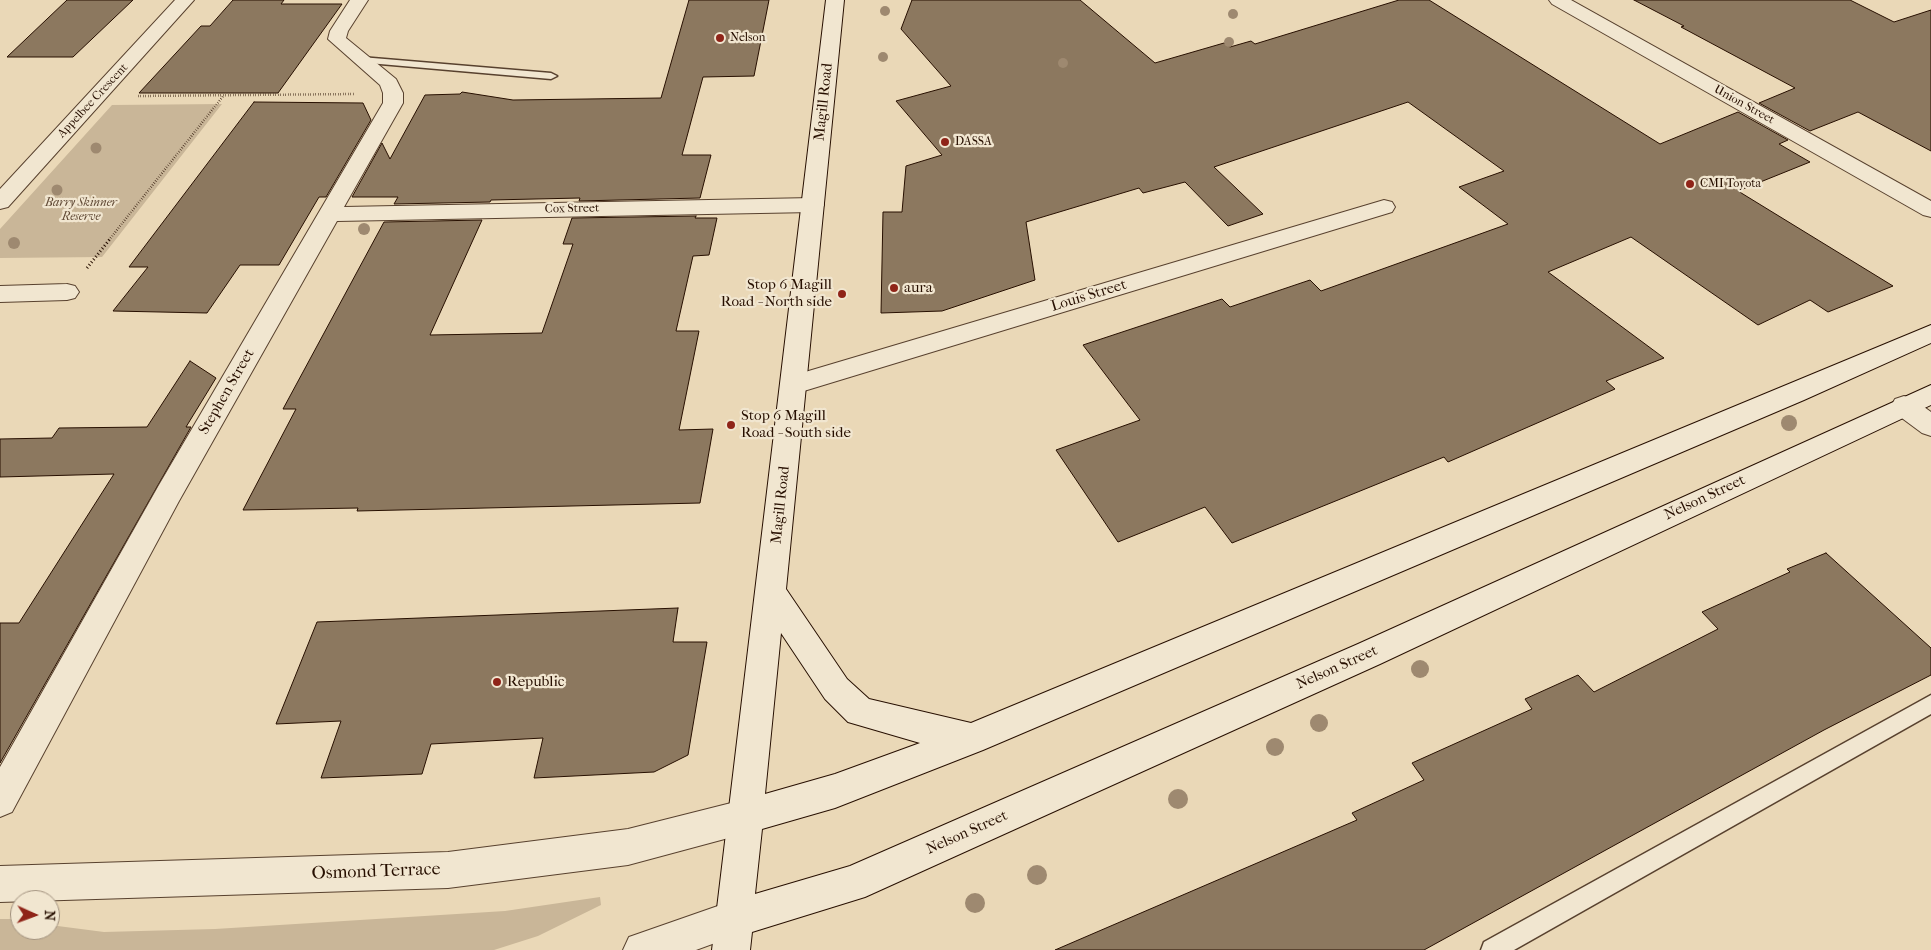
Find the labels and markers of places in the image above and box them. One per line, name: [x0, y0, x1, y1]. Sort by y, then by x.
place label: Nelson: [730, 31, 765, 45]
marker: Nelson: [714, 32, 726, 44]
place label: DASSA: [955, 135, 992, 149]
marker: DASSA: [939, 136, 951, 148]
place label: CMI Toyota: [1700, 177, 1761, 191]
marker: CMI Toyota: [1684, 178, 1696, 190]
place label: Stop 6 Magill Road - North side: [721, 276, 832, 311]
place label: aura: [904, 279, 933, 297]
marker: aura: [888, 282, 900, 294]
marker: Stop 6 Magill Road - North side: [836, 288, 848, 300]
place label: Stop 6 Magill Road - South side: [741, 407, 851, 442]
marker: Stop 6 Magill Road - South side: [725, 419, 737, 431]
place label: Republic: [507, 673, 564, 691]
marker: Republic: [491, 676, 503, 688]

